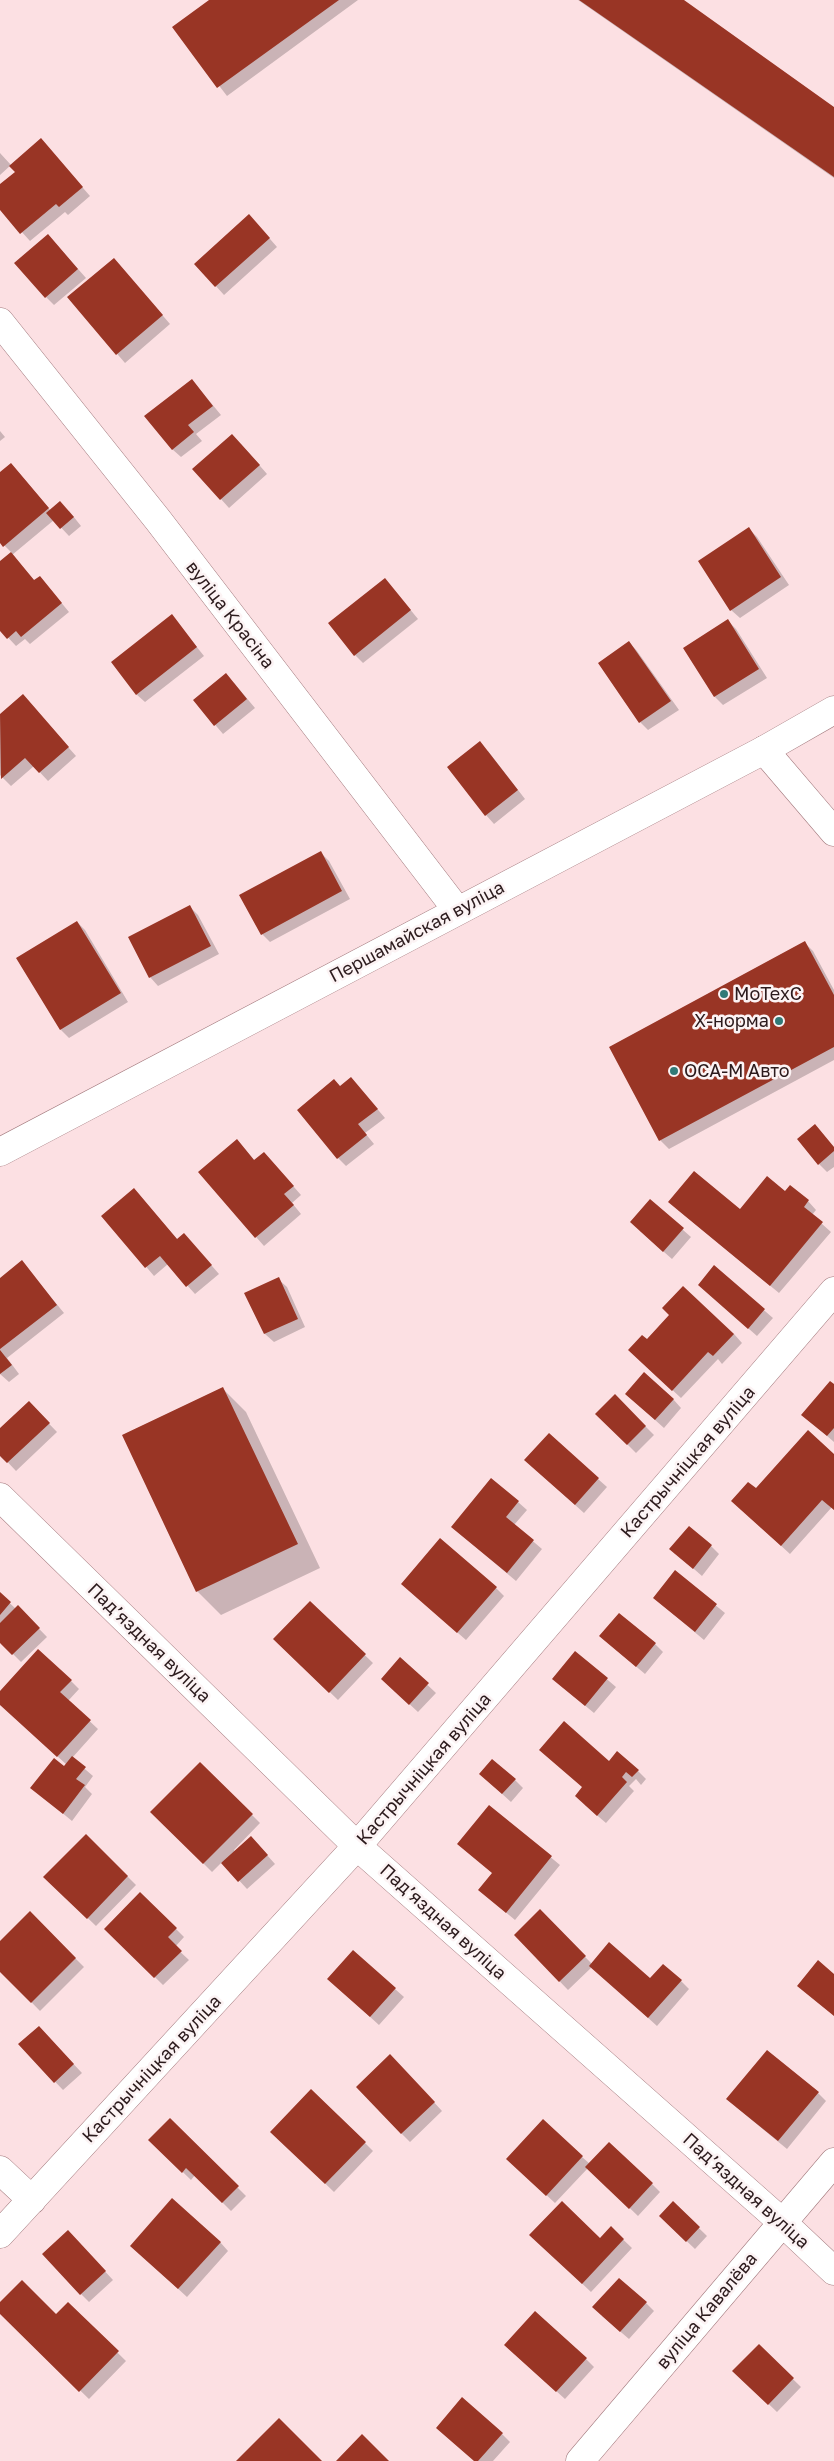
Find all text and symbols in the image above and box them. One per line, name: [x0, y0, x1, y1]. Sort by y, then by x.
street label: вуліца Красіна: [181, 557, 279, 673]
street label: Першамайская вуліца: [326, 877, 508, 987]
place label: MoTexC: [734, 983, 802, 1005]
marker: MoTexC: [718, 988, 730, 1000]
place label: Х-норма: [694, 1010, 769, 1032]
marker: Х-норма: [773, 1015, 785, 1027]
place label: ОСА-М Авто: [684, 1060, 790, 1082]
marker: ОСА-М Авто: [668, 1065, 680, 1077]
street label: Кастрычніцкая вуліца: [616, 1382, 760, 1542]
street label: Падʼяздная вуліца: [83, 1579, 215, 1707]
street label: Кастрычніцкая вуліца: [352, 1689, 496, 1849]
street label: Падʼяздная вуліца: [375, 1860, 511, 1984]
street label: Кастрычніцкая вуліца: [78, 1991, 226, 2147]
street label: Падʼяздная вуліца: [678, 2129, 814, 2253]
street label: вуліца Кавалёва: [652, 2248, 762, 2374]

